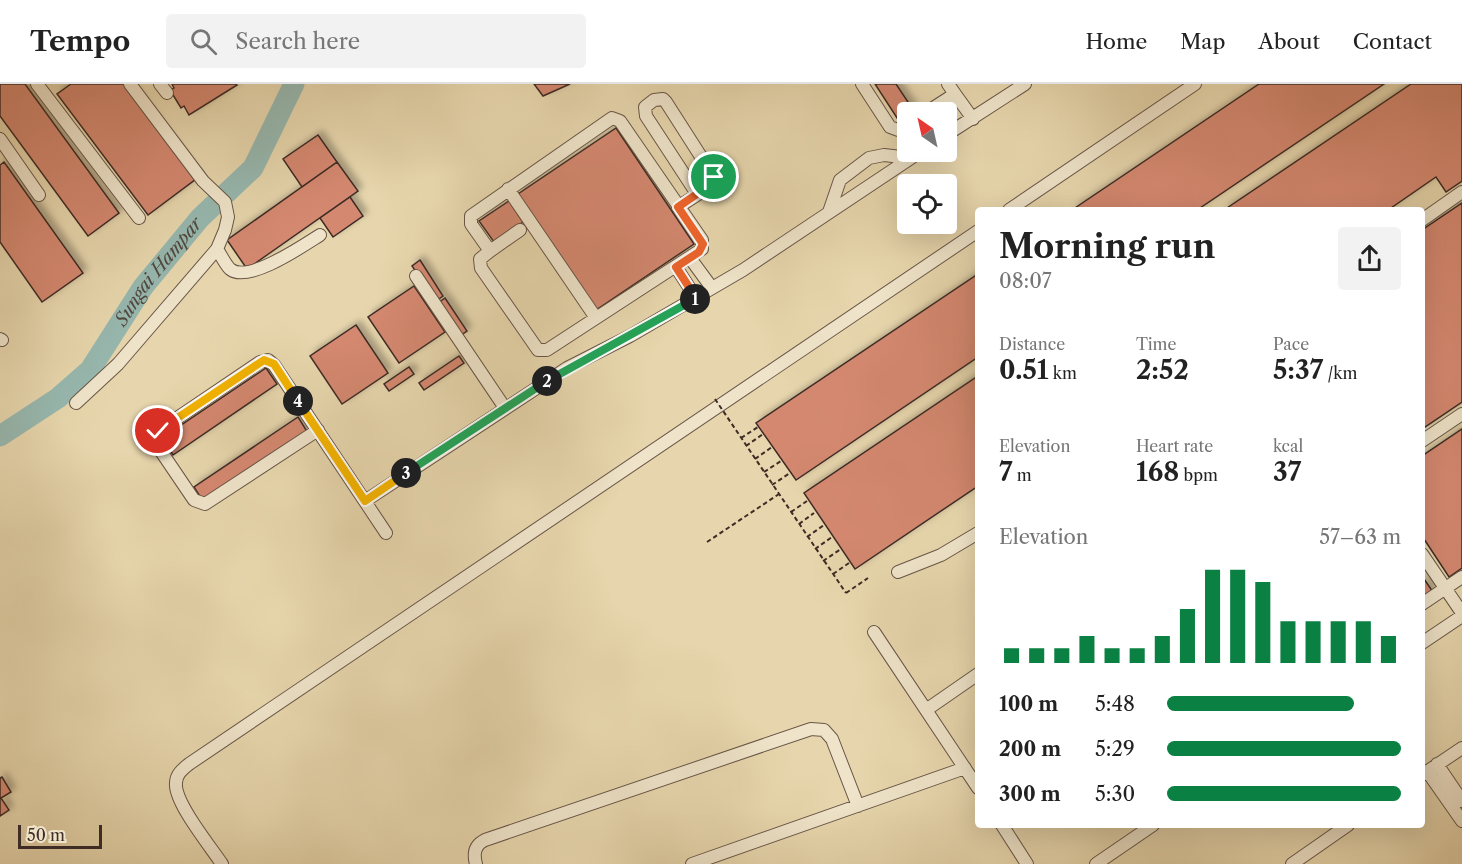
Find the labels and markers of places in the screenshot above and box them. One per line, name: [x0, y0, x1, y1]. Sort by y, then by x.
pin: [688, 151, 739, 202]
pin: 1: [680, 284, 710, 314]
pin: 2: [532, 366, 562, 396]
pin: 4: [283, 386, 313, 416]
pin: [132, 405, 183, 456]
pin: 3: [391, 458, 421, 488]

